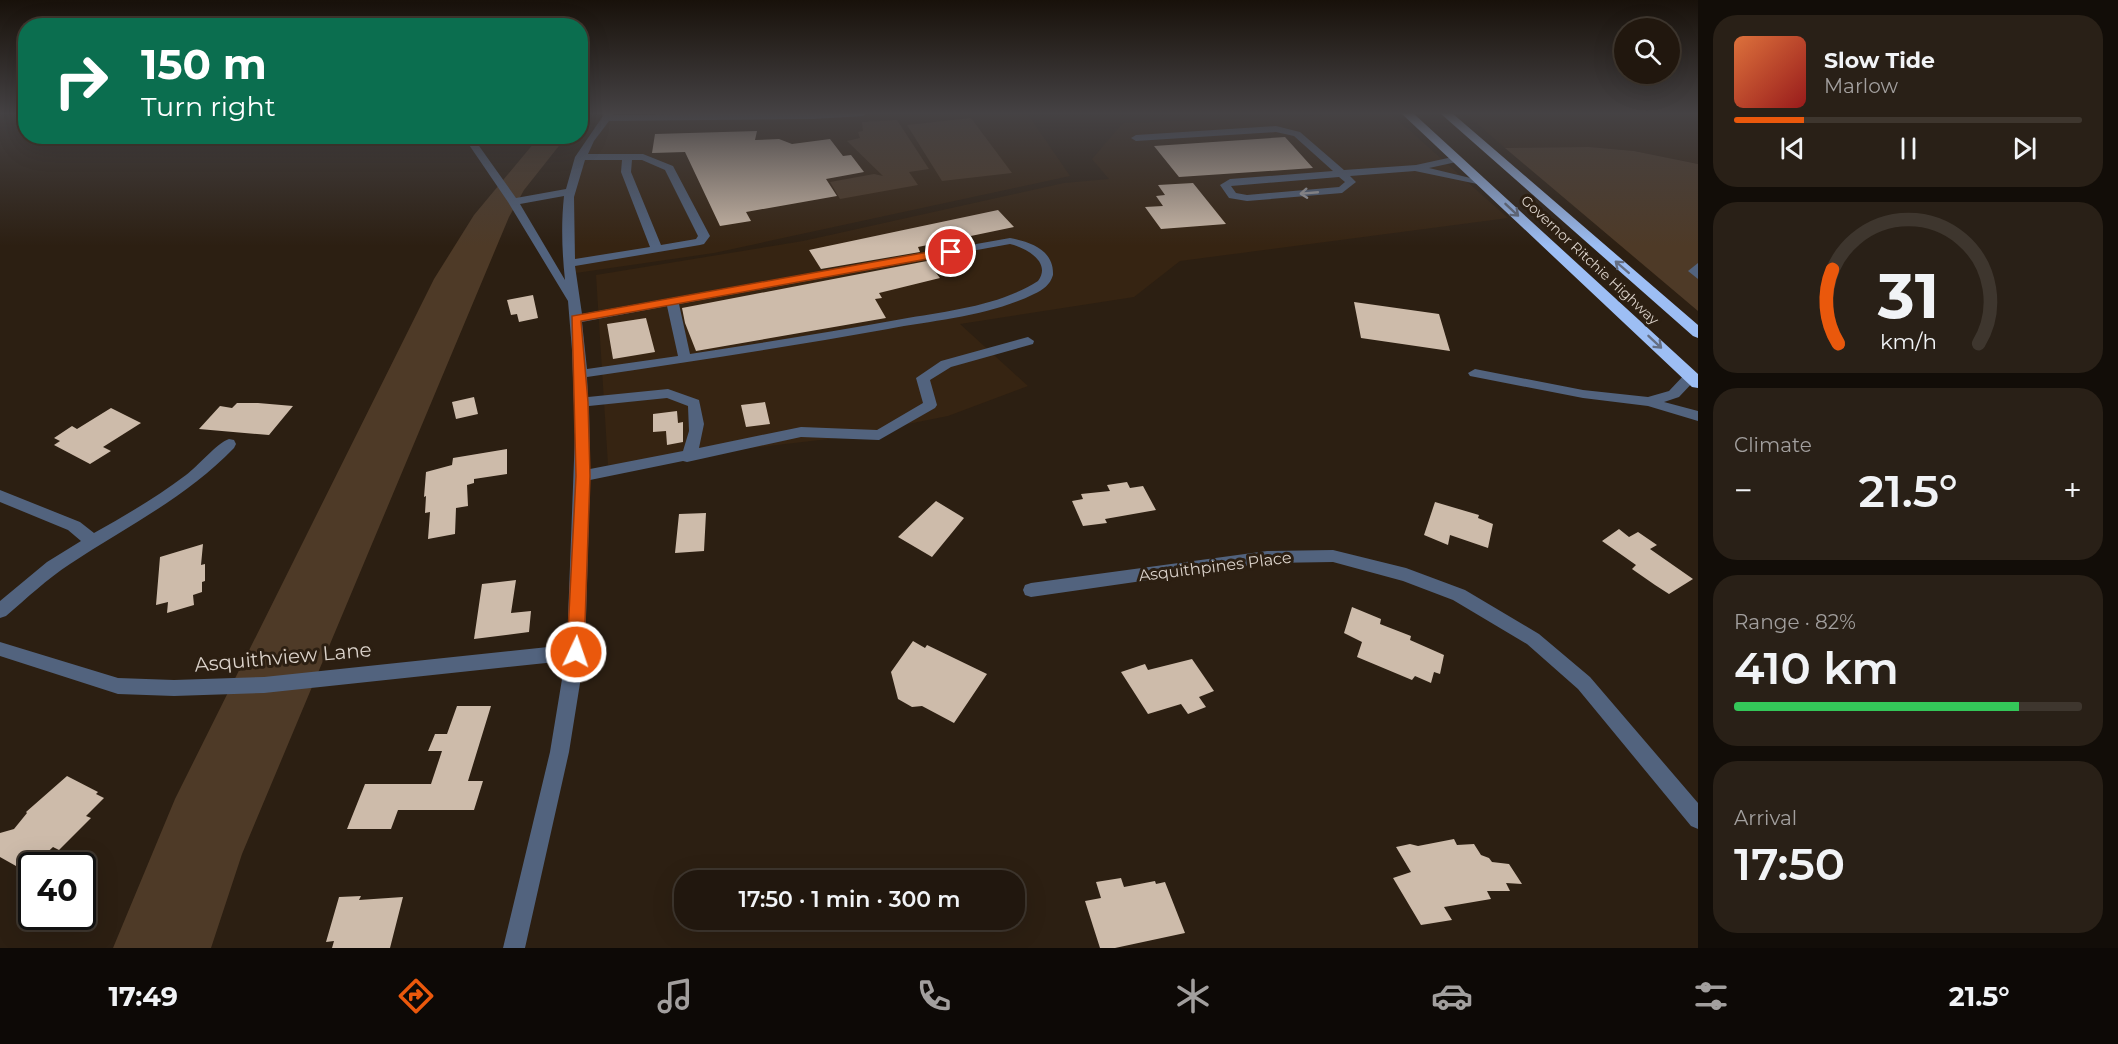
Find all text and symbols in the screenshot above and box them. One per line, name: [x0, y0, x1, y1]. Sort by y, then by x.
map controls: [1614, 18, 1680, 84]
button: search: [1614, 18, 1680, 84]
text: 150 m: [141, 38, 267, 90]
icon: right: [42, 42, 120, 120]
text: Slow Tide: [1824, 47, 1935, 74]
text: Marlow: [1824, 74, 1898, 98]
text: Turn right: [141, 90, 276, 123]
icon: previous: [1776, 132, 1809, 165]
icon: pause: [1892, 132, 1925, 165]
icon: next: [2008, 132, 2041, 165]
one-way arrow: [1300, 188, 1320, 199]
street label: Governor Ritchie Highway: [1517, 191, 1663, 329]
one-way arrow: [1504, 203, 1519, 217]
pin: [925, 226, 976, 277]
icon: arrive: [934, 235, 967, 268]
text: 31: [1876, 259, 1939, 335]
one-way arrow: [1615, 260, 1630, 274]
text: km/h: [1879, 329, 1937, 355]
one-way arrow: [1647, 335, 1662, 350]
text: Climate: [1734, 433, 1812, 457]
text: 21.5°: [1858, 463, 1958, 518]
text: −: [1734, 470, 1753, 510]
text: +: [2063, 470, 2082, 510]
street label: Asquithpines Place: [1138, 548, 1292, 585]
text: Range · 82%: [1734, 610, 1856, 634]
position arrow: [544, 620, 608, 684]
street label: Asquithview Lane: [193, 637, 373, 677]
text: 410 km: [1734, 640, 1899, 695]
text: Arrival: [1734, 806, 1797, 830]
text: 17:50: [1734, 836, 1845, 891]
speed limit sign: 40: [18, 852, 96, 930]
text: 17:50 · 1 min · 300 m: [739, 886, 960, 913]
icon: directions: [395, 975, 437, 1017]
icon: music: [654, 975, 696, 1017]
icon: phone: [913, 975, 955, 1017]
icon: climate: [1172, 975, 1214, 1017]
icon: car: [1431, 975, 1473, 1017]
icon: filters: [1690, 975, 1732, 1017]
text: 17:49: [108, 980, 178, 1013]
text: 21.5°: [1949, 980, 2009, 1013]

